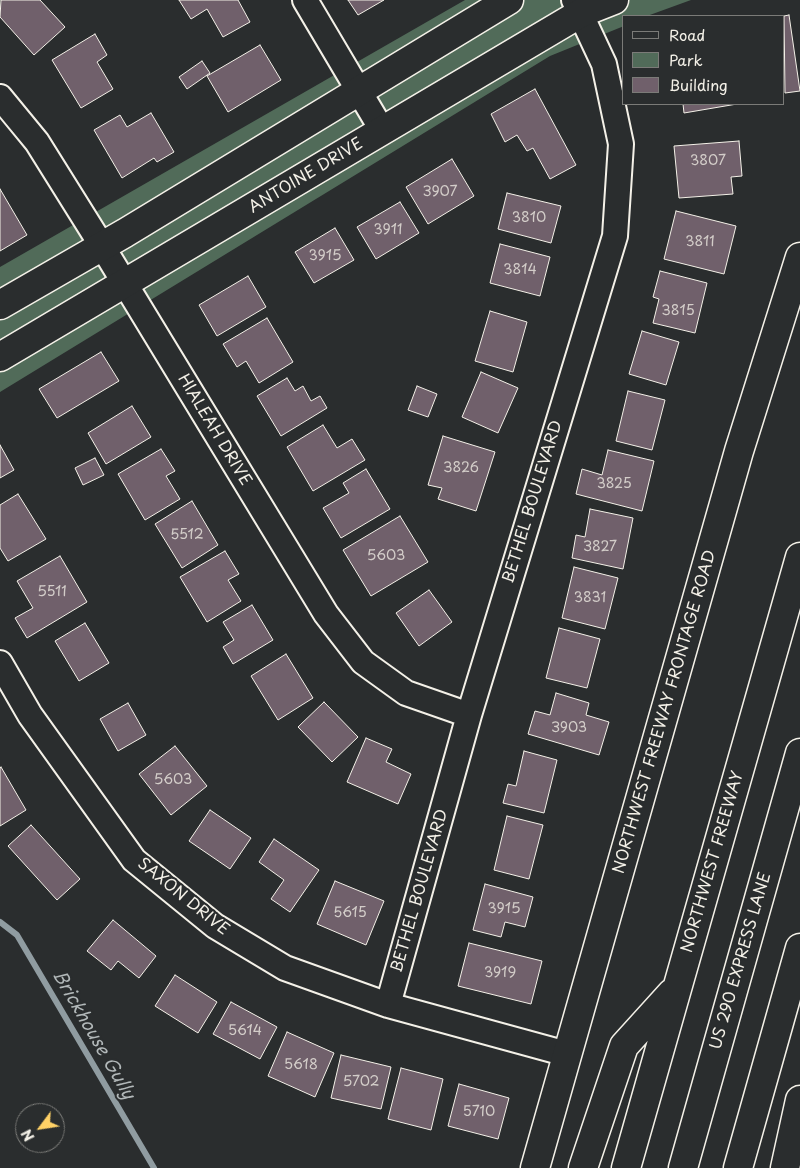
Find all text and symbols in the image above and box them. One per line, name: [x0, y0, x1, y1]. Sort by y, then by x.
legend: [622, 15, 785, 105]
text: Road: [669, 23, 705, 46]
text: Park: [669, 48, 703, 71]
text: Building: [669, 73, 728, 96]
street label: ANTOINE DRIVE: [246, 134, 366, 218]
house number: 3807: [690, 153, 726, 169]
house number: 3907: [423, 184, 457, 200]
house number: 3810: [512, 210, 546, 226]
house number: 3911: [374, 222, 402, 238]
house number: 3811: [685, 234, 715, 250]
house number: 3915: [308, 248, 342, 264]
house number: 3814: [503, 262, 537, 278]
house number: 3815: [661, 303, 695, 319]
street label: HIALEAH DRIVE: [173, 371, 255, 489]
street label: BETHEL BOULEVARD: [499, 418, 567, 586]
house number: 3826: [443, 460, 479, 476]
house number: 3825: [596, 476, 632, 492]
house number: 5512: [170, 527, 204, 543]
house number: 3827: [583, 539, 617, 555]
house number: 5603: [367, 548, 405, 564]
street label: NORTHWEST FREEWAY FRONTAGE ROAD: [609, 548, 721, 876]
house number: 5511: [37, 584, 67, 600]
house number: 3831: [574, 590, 606, 606]
house number: 3903: [551, 720, 587, 736]
street label: NORTHWEST FREEWAY: [678, 769, 748, 955]
house number: 5603: [154, 772, 192, 788]
street label: BETHEL BOULEVARD: [387, 807, 453, 975]
street label: SAXON DRIVE: [133, 854, 233, 940]
street label: US 290 EXPRESS LANE: [706, 870, 776, 1052]
house number: 3915: [487, 901, 521, 917]
house number: 5615: [333, 905, 367, 921]
house number: 3919: [484, 965, 516, 981]
water label: Brickhouse Gully: [47, 966, 139, 1104]
house number: 5614: [228, 1023, 262, 1039]
house number: 5618: [284, 1057, 318, 1073]
house number: 5702: [343, 1074, 379, 1090]
north arrow: [15, 1103, 65, 1153]
house number: 5710: [463, 1104, 495, 1120]
text: N: [16, 1125, 39, 1146]

